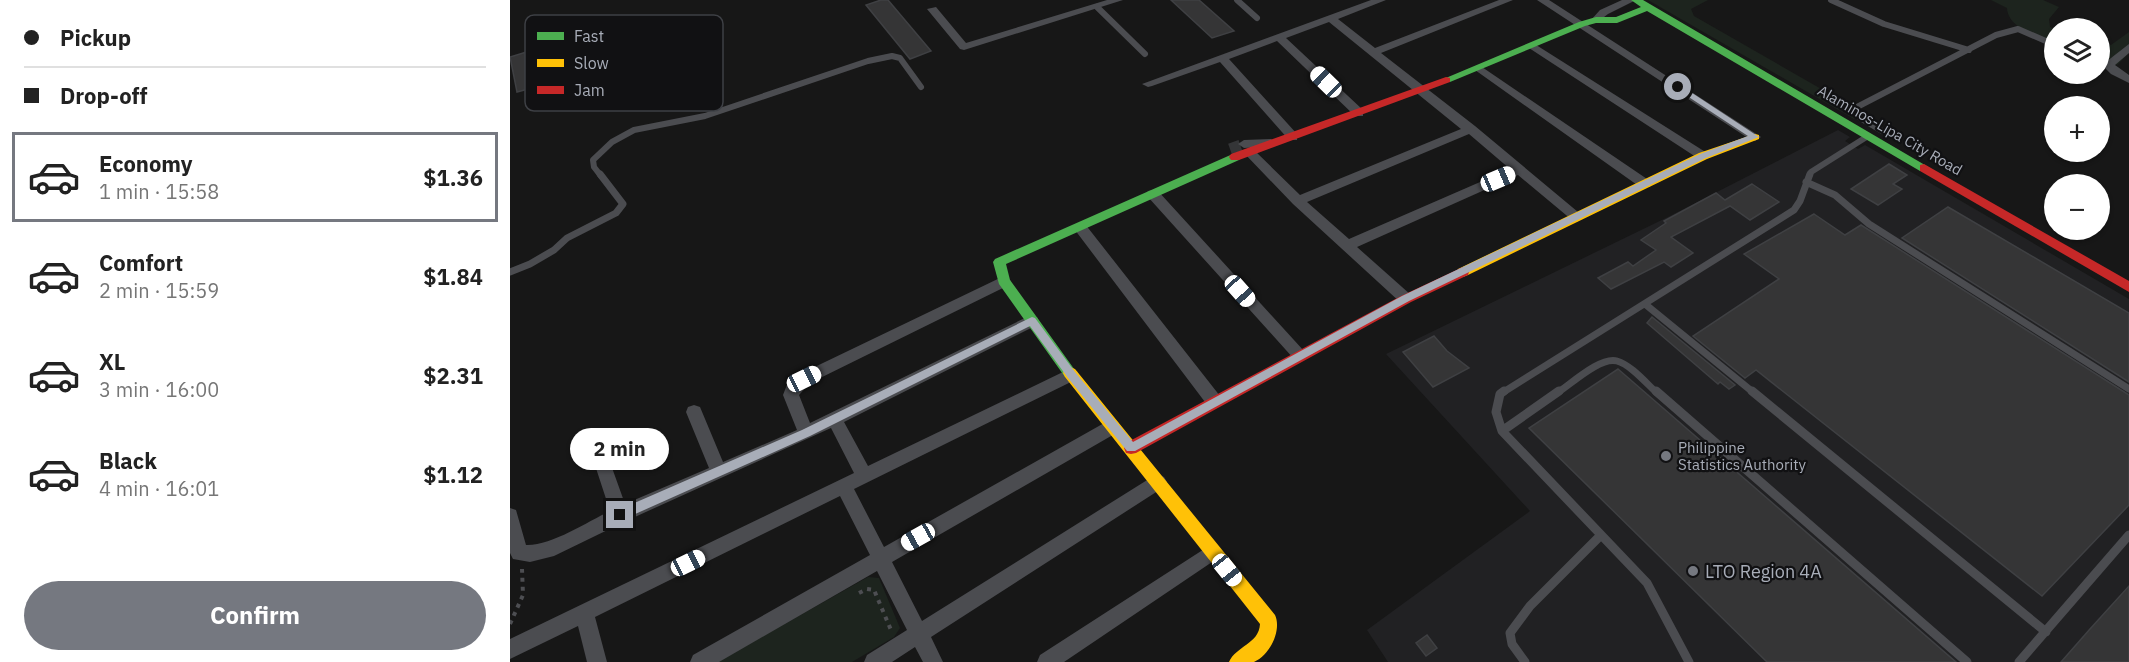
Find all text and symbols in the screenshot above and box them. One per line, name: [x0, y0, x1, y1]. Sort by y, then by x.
legend: [525, 15, 723, 111]
map controls: [2044, 18, 2110, 240]
button: layers: [2044, 18, 2110, 84]
text: Pickup: [60, 23, 131, 52]
text: Fast: [574, 26, 604, 46]
text: Slow: [574, 53, 609, 73]
car: [1307, 63, 1345, 101]
route start: [1664, 73, 1691, 100]
text: Jam: [574, 80, 605, 100]
text: Drop-off: [60, 81, 147, 110]
street label: Alaminos-Lipa City Road: [1814, 81, 1966, 179]
button: +: [2044, 96, 2110, 162]
text: Economy: [99, 149, 193, 178]
icon: car: [27, 150, 81, 204]
text: $1.36: [423, 163, 483, 192]
car: [1478, 164, 1518, 194]
button: −: [2044, 174, 2110, 240]
text: 1 min · 15:58: [99, 178, 219, 205]
text: Comfort: [99, 248, 183, 277]
icon: car: [27, 249, 81, 303]
text: $1.84: [423, 262, 483, 291]
car: [1221, 272, 1259, 310]
text: 2 min · 15:59: [99, 277, 219, 304]
text: XL: [99, 347, 125, 376]
icon: car: [27, 348, 81, 402]
text: $2.31: [423, 361, 483, 390]
car: [784, 363, 824, 395]
text: 3 min · 16:00: [99, 376, 219, 403]
callout: 2 min: [570, 428, 670, 470]
text: 2 min: [593, 435, 646, 462]
place label: Philippine Statistics Authority: [1678, 438, 1806, 474]
text: Black: [99, 446, 157, 475]
icon: car: [27, 447, 81, 501]
marker: Philippine Statistics Authority: [1659, 449, 1673, 463]
text: $1.12: [423, 460, 483, 489]
text: 4 min · 16:01: [99, 475, 219, 502]
route end: [606, 501, 633, 528]
car: [898, 520, 938, 554]
car: [668, 547, 708, 579]
car: [1209, 550, 1245, 590]
place label: LTO Region 4A: [1705, 560, 1822, 583]
marker: LTO Region 4A: [1686, 564, 1700, 578]
button: Confirm: [24, 581, 486, 650]

